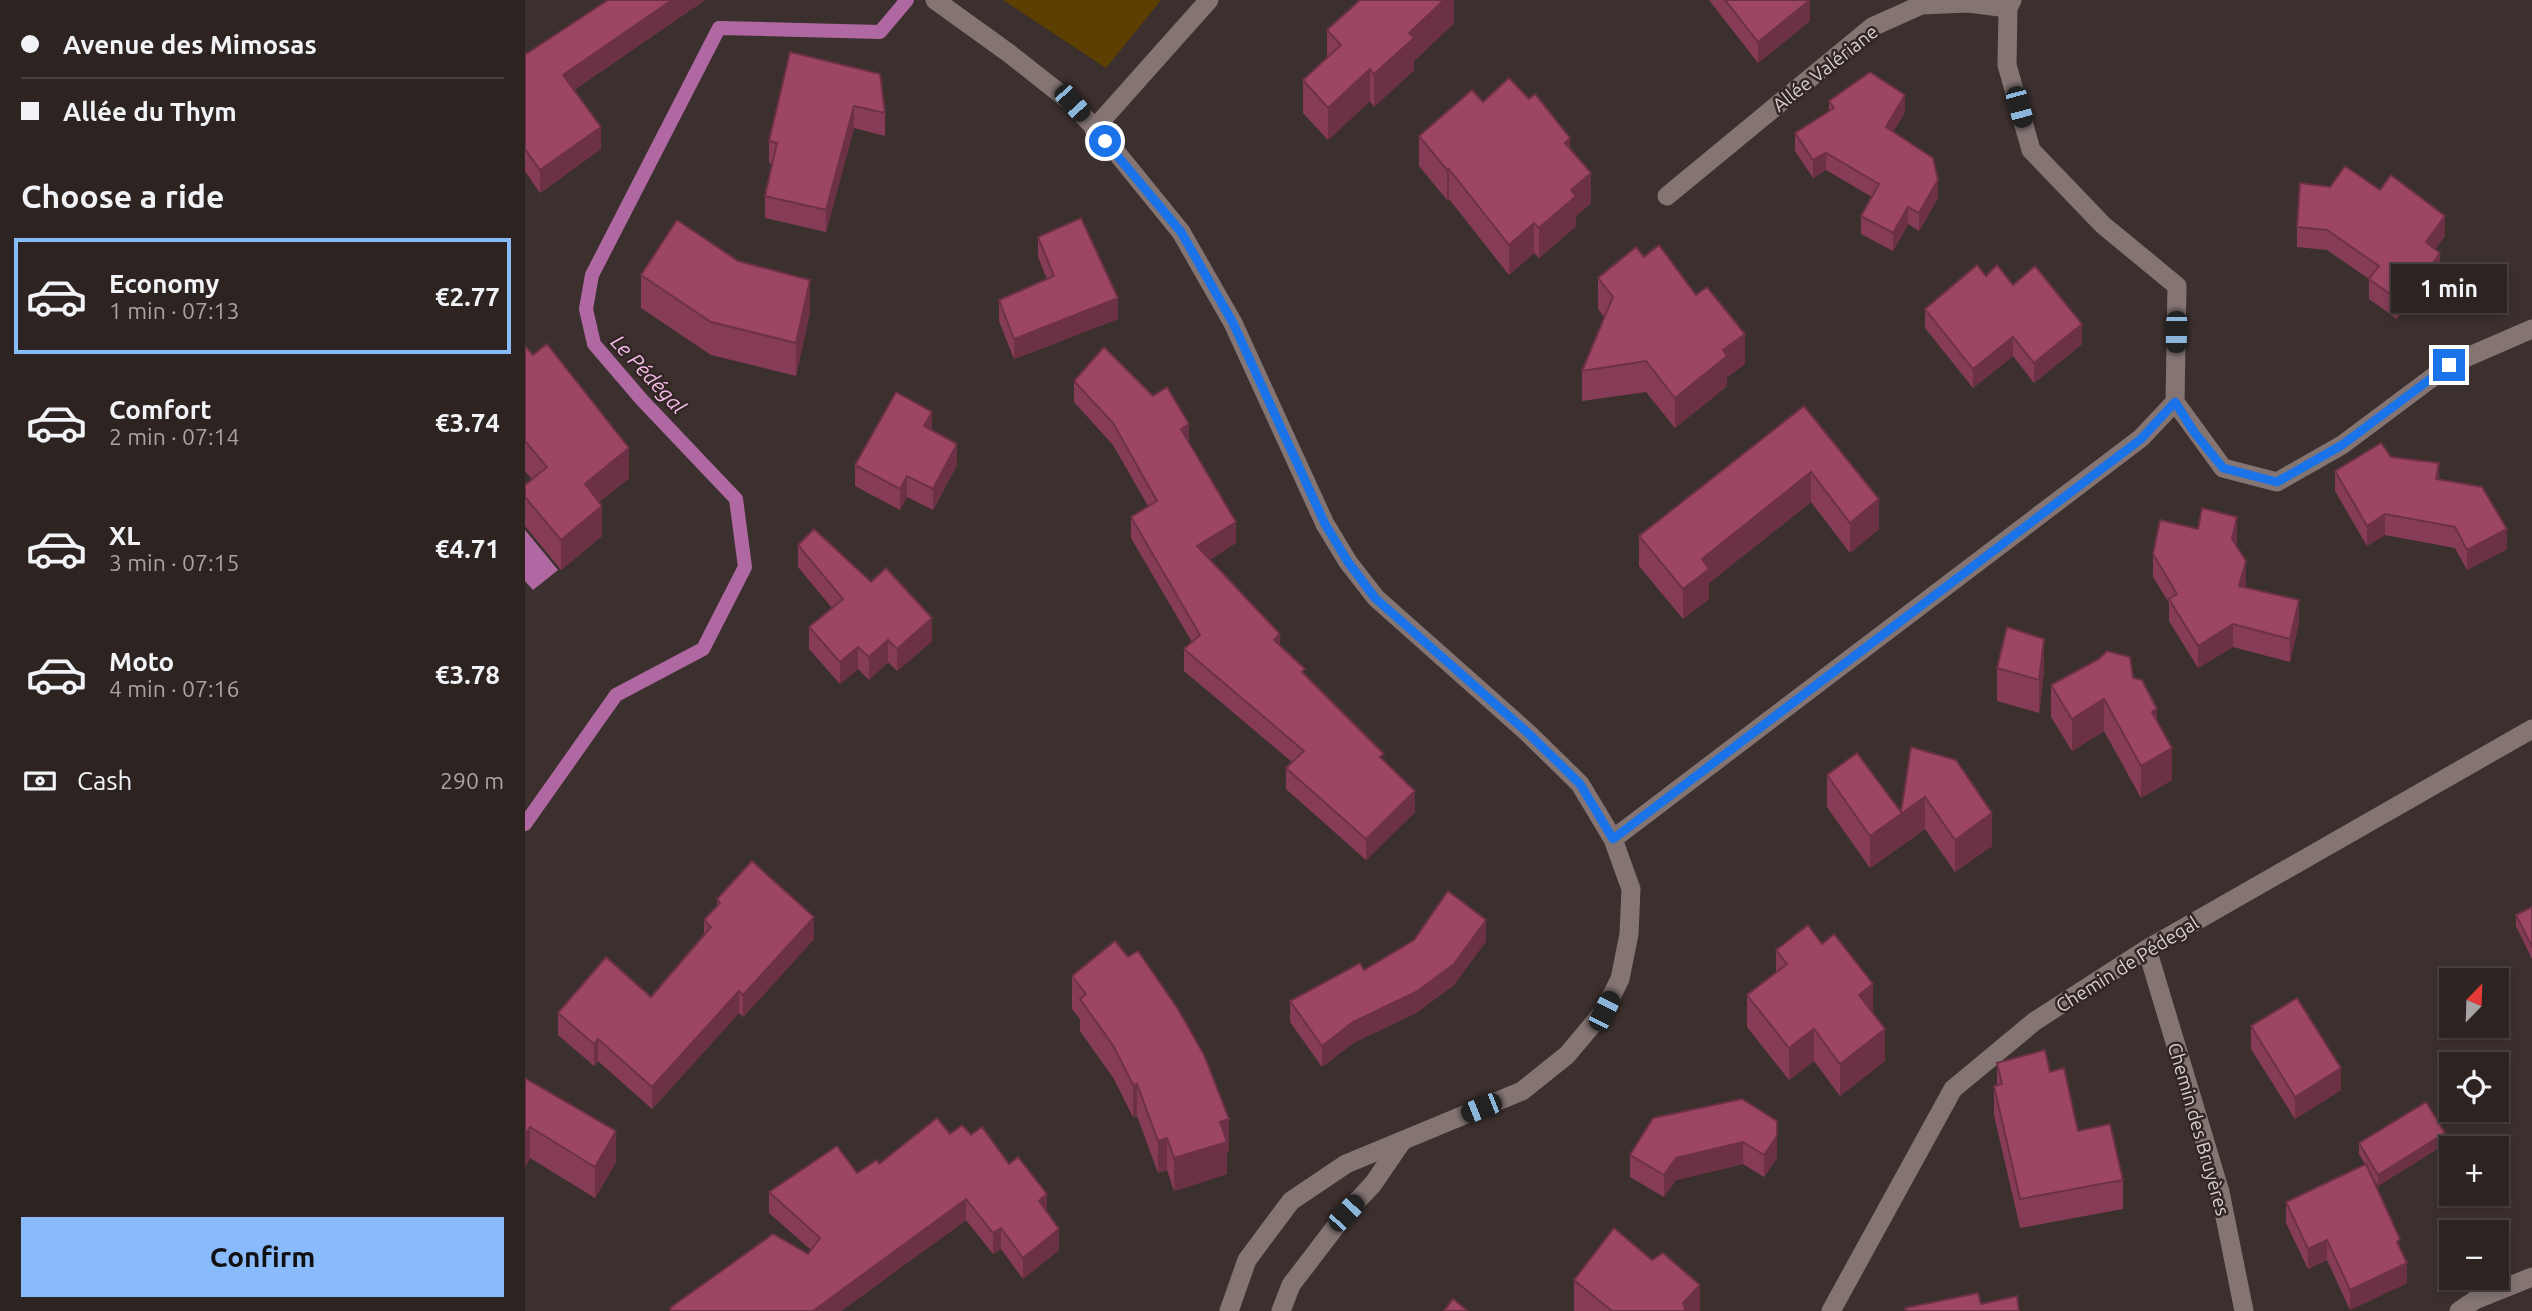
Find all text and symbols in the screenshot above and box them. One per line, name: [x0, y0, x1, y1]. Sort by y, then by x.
street label: Allée Valériane: [1768, 20, 1882, 116]
text: Avenue des Mimosas: [63, 30, 317, 59]
car: [1051, 80, 1094, 126]
car: [2004, 84, 2035, 130]
text: Allée du Thym: [63, 97, 237, 126]
route start: [1089, 125, 1121, 157]
text: Choose a ride: [21, 178, 224, 214]
callout: 1 min: [2391, 264, 2507, 312]
icon: car: [25, 265, 88, 328]
text: Economy: [109, 269, 219, 298]
text: 1 min: [2420, 276, 2478, 301]
text: €2.77: [435, 282, 500, 311]
text: 1 min · 07:13: [109, 298, 240, 323]
car: [2166, 311, 2187, 353]
water label: Le Pédégal: [607, 330, 691, 418]
route end: [2433, 349, 2465, 381]
icon: car: [25, 391, 88, 454]
text: Comfort: [109, 395, 212, 424]
text: €3.74: [435, 408, 500, 437]
text: 2 min · 07:14: [109, 424, 240, 449]
icon: car: [25, 517, 88, 580]
text: XL: [109, 521, 140, 550]
text: €4.71: [435, 534, 500, 563]
text: 3 min · 07:15: [109, 550, 240, 575]
icon: car: [25, 643, 88, 706]
text: Moto: [109, 647, 174, 676]
text: €3.78: [435, 660, 500, 689]
text: 4 min · 07:16: [109, 676, 240, 701]
icon: cash: [21, 762, 59, 800]
text: Cash: [77, 766, 132, 795]
text: 290 m: [440, 768, 504, 793]
street label: Chemin de Pédegal: [2052, 911, 2202, 1017]
north arrow: [2439, 968, 2509, 1038]
map controls: [2439, 968, 2509, 1290]
car: [1586, 988, 1623, 1034]
street label: Chemin des Bruyères: [2164, 1040, 2234, 1218]
button: locate: [2439, 1052, 2509, 1122]
car: [1458, 1090, 1505, 1126]
button: +: [2439, 1136, 2509, 1206]
car: [1324, 1190, 1369, 1236]
button: Confirm: [21, 1217, 504, 1297]
button: −: [2439, 1220, 2509, 1290]

